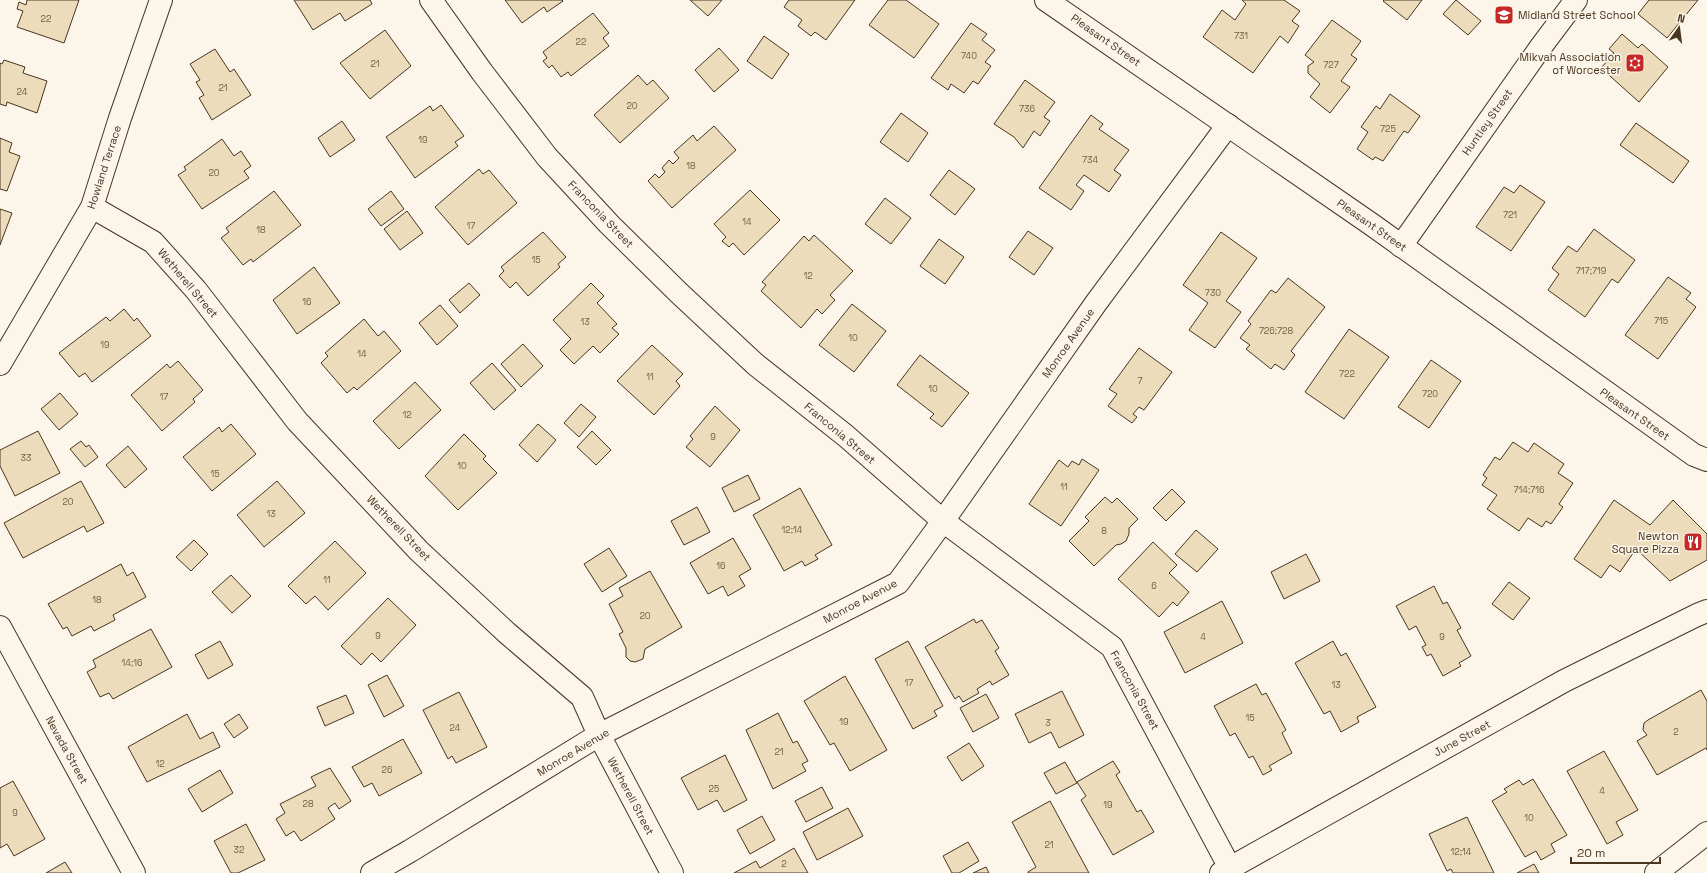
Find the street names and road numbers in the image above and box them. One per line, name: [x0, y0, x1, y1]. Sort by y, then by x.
street label: Pleasant Street: [1068, 11, 1144, 69]
street label: Huntley Street: [1459, 86, 1515, 158]
street label: Howland Terrace: [84, 123, 124, 211]
street label: Franconia Street: [565, 177, 637, 251]
street label: Pleasant Street: [1334, 196, 1410, 254]
street label: Wetherell Street: [155, 245, 221, 321]
street label: Monroe Avenue: [1039, 305, 1097, 381]
street label: Pleasant Street: [1597, 385, 1673, 443]
street label: Franconia Street: [802, 399, 878, 467]
street label: Wetherell Street: [364, 492, 434, 564]
street label: Monroe Avenue: [821, 576, 899, 626]
street label: Franconia Street: [1107, 648, 1163, 732]
street label: Nevada Street: [43, 714, 91, 786]
street label: June Street: [1431, 717, 1493, 759]
street label: Monroe Avenue: [534, 725, 612, 779]
street label: Wetherell Street: [605, 755, 657, 837]

